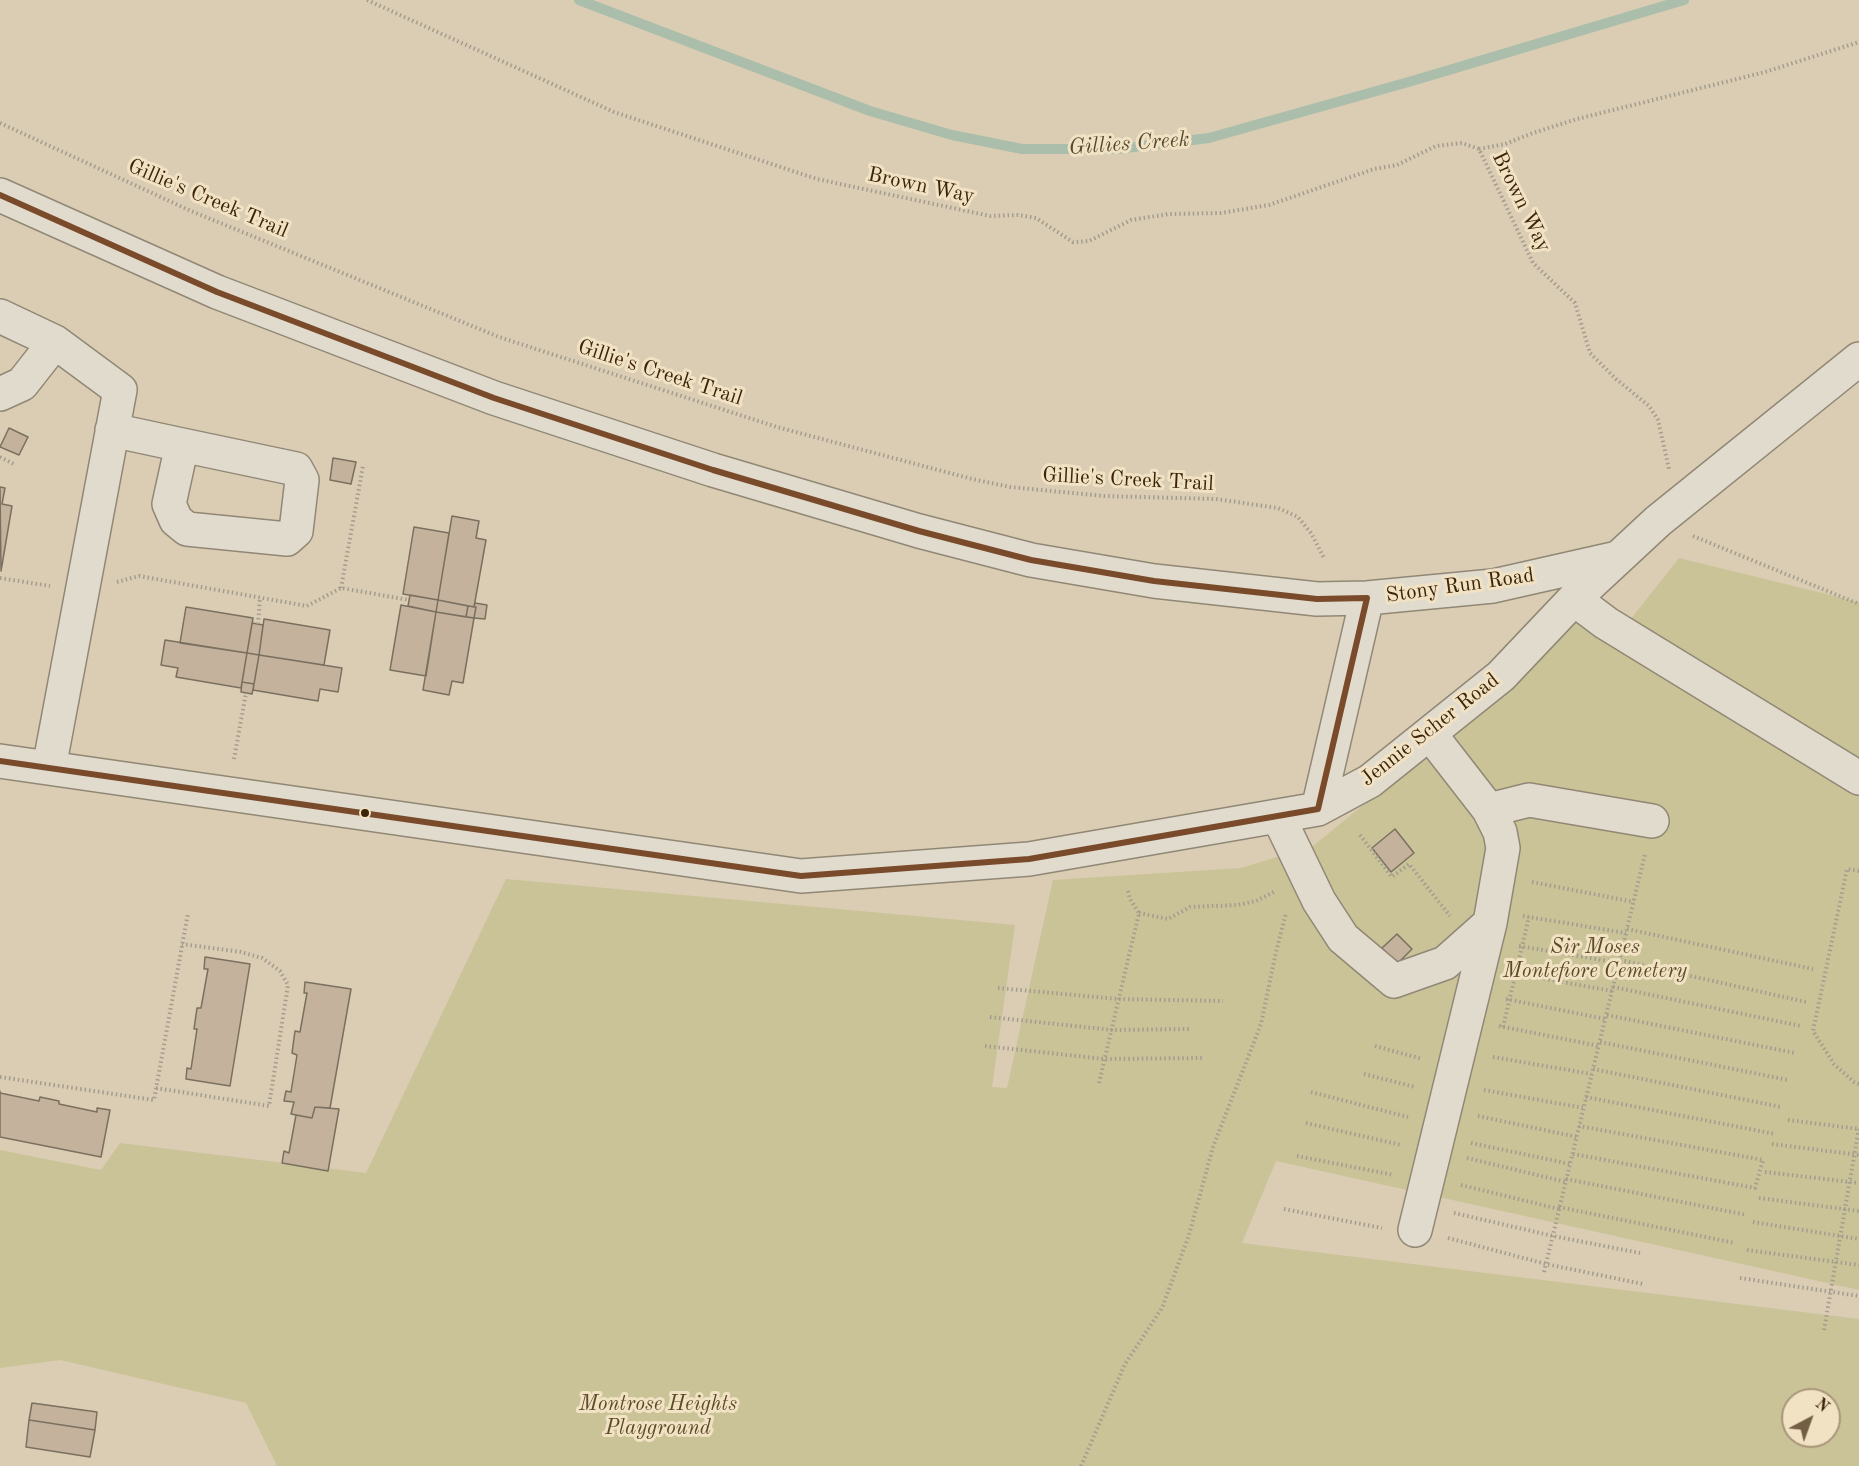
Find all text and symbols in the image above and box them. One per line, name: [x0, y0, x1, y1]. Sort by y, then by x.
water label: Gillies Creek: [1068, 127, 1190, 161]
street label: Brown Way: [1486, 148, 1556, 256]
street label: Gillie's Creek Trail: [124, 154, 292, 244]
street label: Brown Way: [865, 162, 977, 210]
street label: Gillie's Creek Trail: [575, 335, 745, 411]
street label: Gillie's Creek Trail: [1042, 463, 1214, 497]
street label: Stony Run Road: [1384, 563, 1536, 609]
street label: Jennie Scher Road: [1355, 668, 1505, 792]
unlabelled marker: [359, 807, 371, 819]
park label: Sir Moses Montefiore Cemetery: [1503, 934, 1687, 984]
north arrow: [1781, 1388, 1841, 1448]
park label: Montrose Heights Playground: [579, 1391, 737, 1441]
text: N: [1812, 1396, 1831, 1416]

